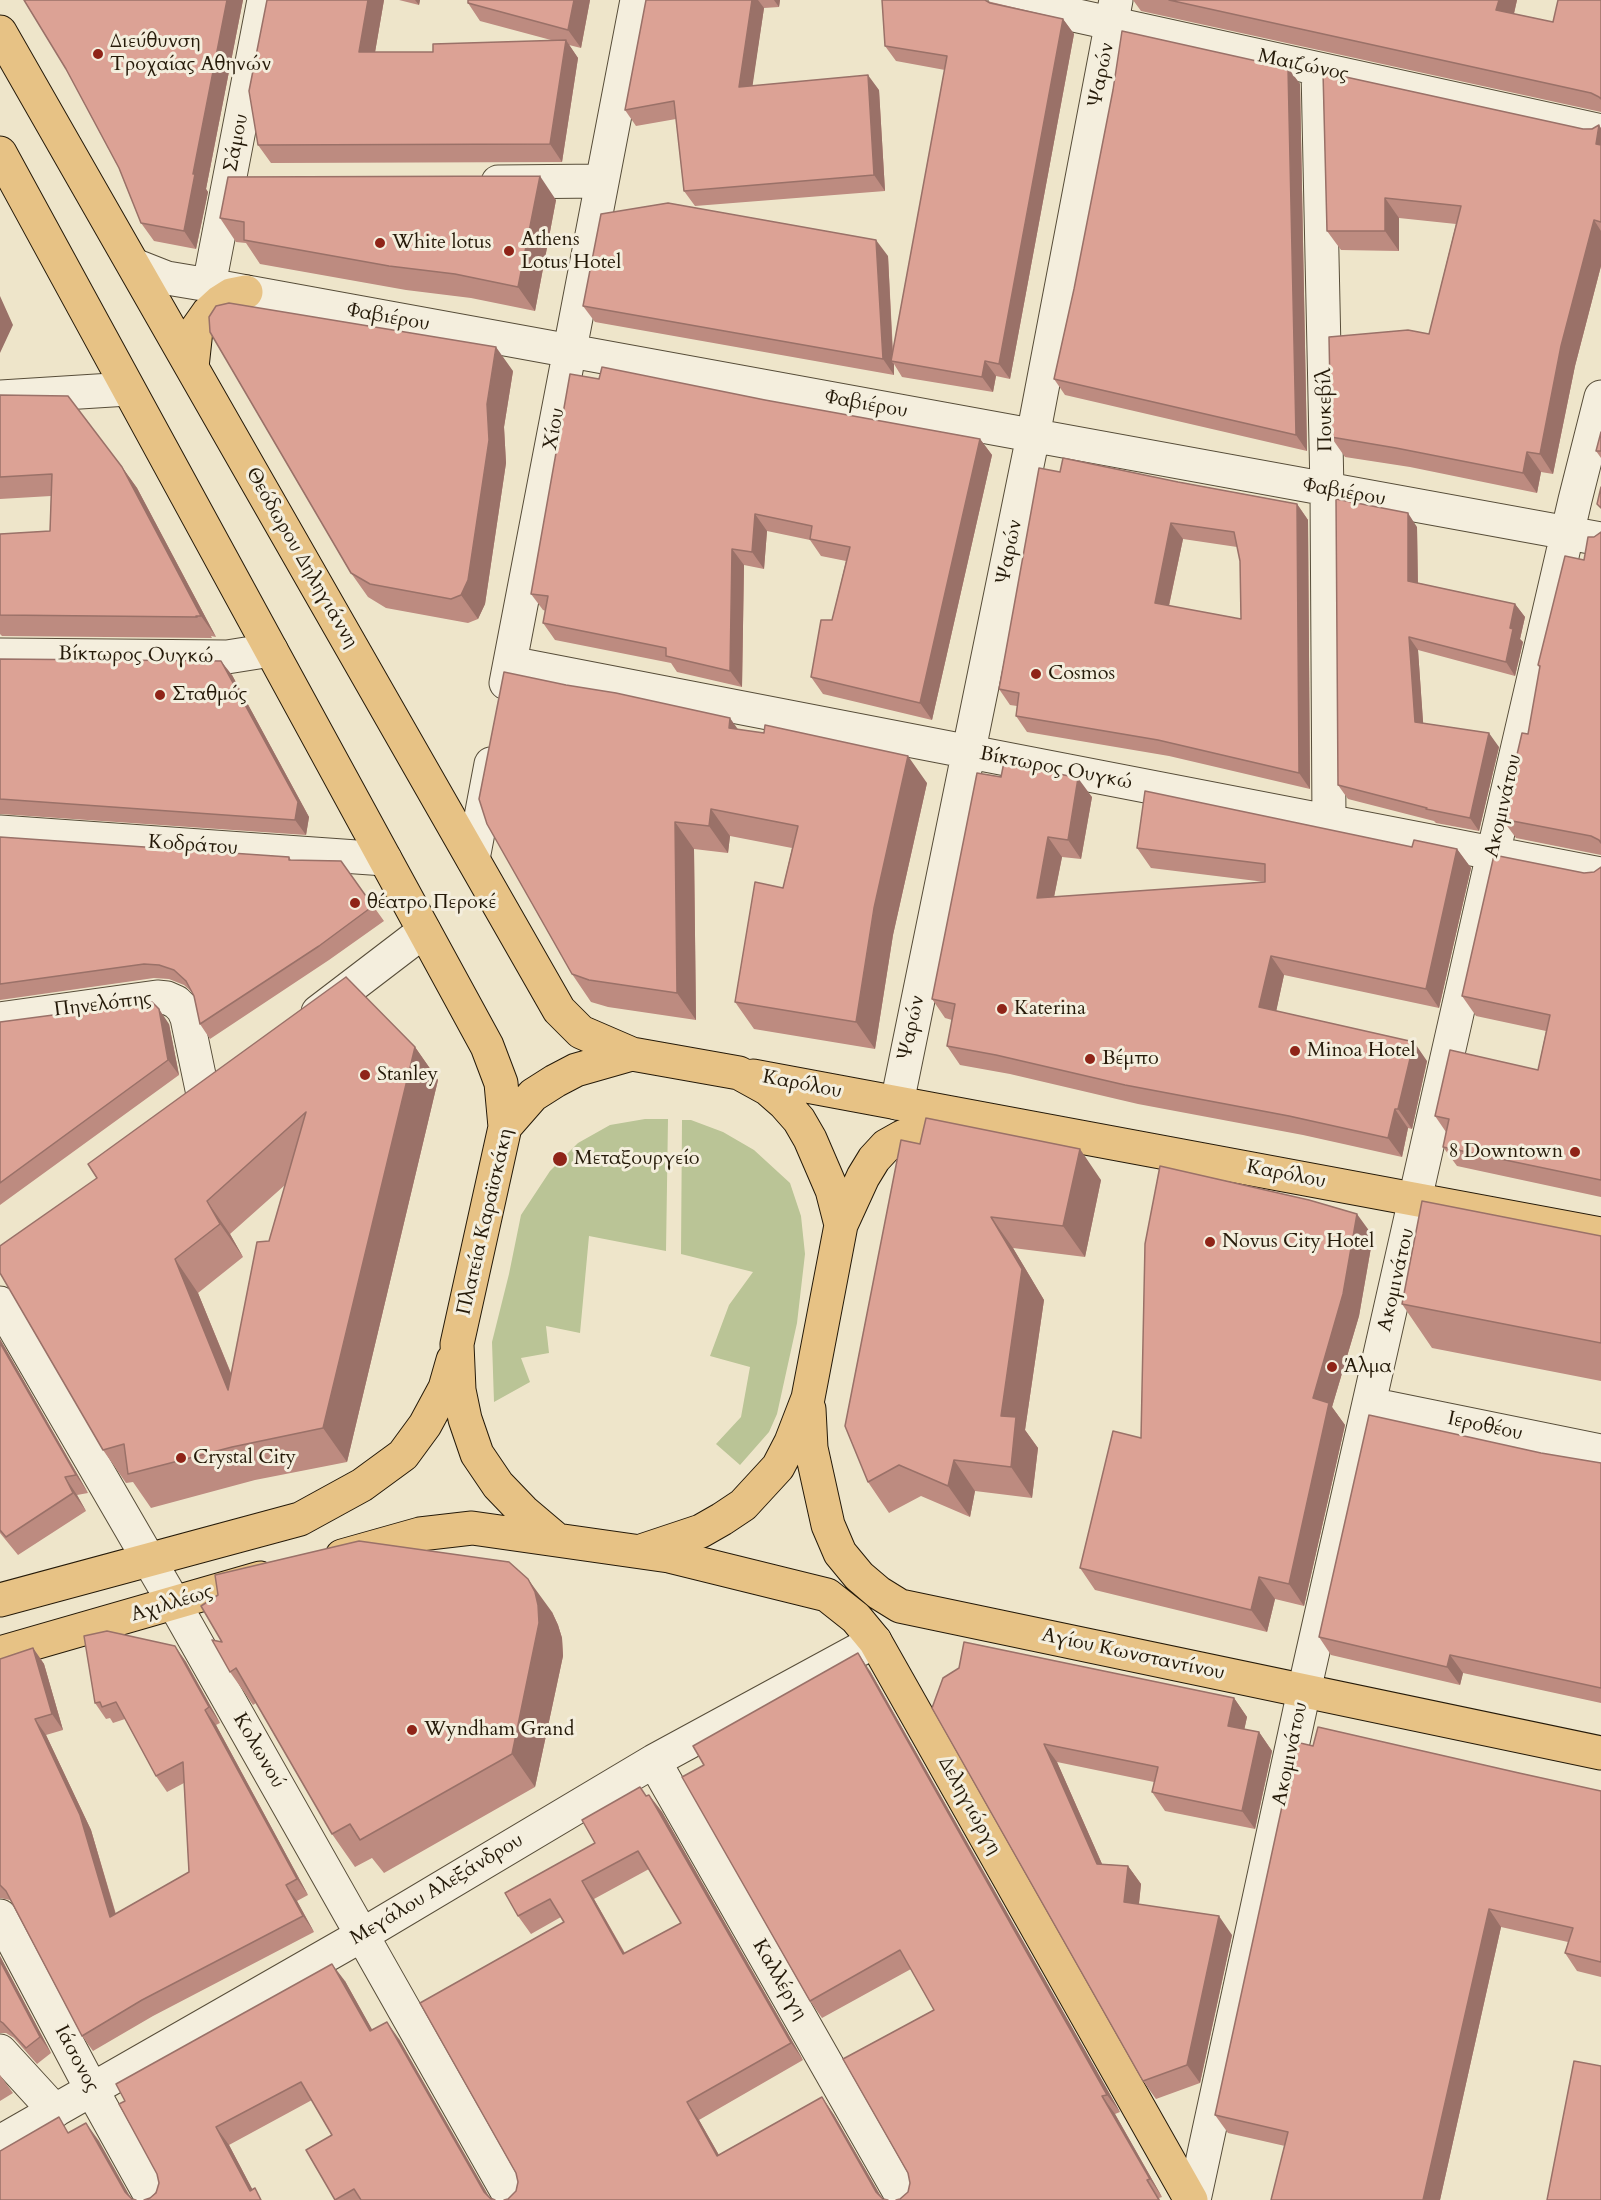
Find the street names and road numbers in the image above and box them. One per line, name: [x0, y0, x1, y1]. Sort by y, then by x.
street label: Ψαρών: [1084, 41, 1120, 109]
street label: Μαιζώνος: [1256, 45, 1350, 87]
street label: Σάμου: [220, 112, 254, 174]
street label: Φαβιέρου: [345, 299, 431, 337]
street label: Πουκεβίλ: [1313, 368, 1339, 452]
street label: Φαβιέρου: [823, 386, 909, 424]
street label: Χίου: [539, 406, 571, 452]
street label: Θεόδωρου Δηληγιάννη: [240, 464, 362, 652]
street label: Φαβιέρου: [1301, 474, 1387, 512]
street label: Ψαρών: [992, 518, 1028, 586]
street label: Βίκτωρος Ουγκώ: [58, 643, 214, 669]
street label: Βίκτωρος Ουγκώ: [978, 742, 1134, 796]
street label: Ακομινάτου: [1480, 752, 1528, 860]
street label: Κοδράτου: [147, 831, 239, 861]
street label: Πηνελόπης: [53, 987, 153, 1023]
street label: Ψαρών: [893, 993, 931, 1063]
street label: Καρόλου: [760, 1066, 844, 1104]
street label: Πλατεία Καραϊσκάκη: [453, 1127, 519, 1317]
street label: Καρόλου: [1244, 1156, 1328, 1194]
street label: Ακομινάτου: [1373, 1226, 1421, 1334]
street label: Ιεροθέου: [1445, 1407, 1525, 1447]
street label: Αχιλλέως: [128, 1580, 216, 1628]
street label: Αγίου Κωνσταντίνου: [1039, 1624, 1227, 1686]
street label: Ακομινάτου: [1268, 1700, 1314, 1808]
street label: Κολωνού: [227, 1709, 289, 1793]
street label: Δεληγιώργη: [932, 1753, 1006, 1859]
street label: Μεγάλου Αλεξάνδρου: [346, 1829, 528, 1951]
street label: Καλλέργη: [746, 1935, 812, 2025]
street label: Ιάσονος: [48, 2021, 104, 2097]

